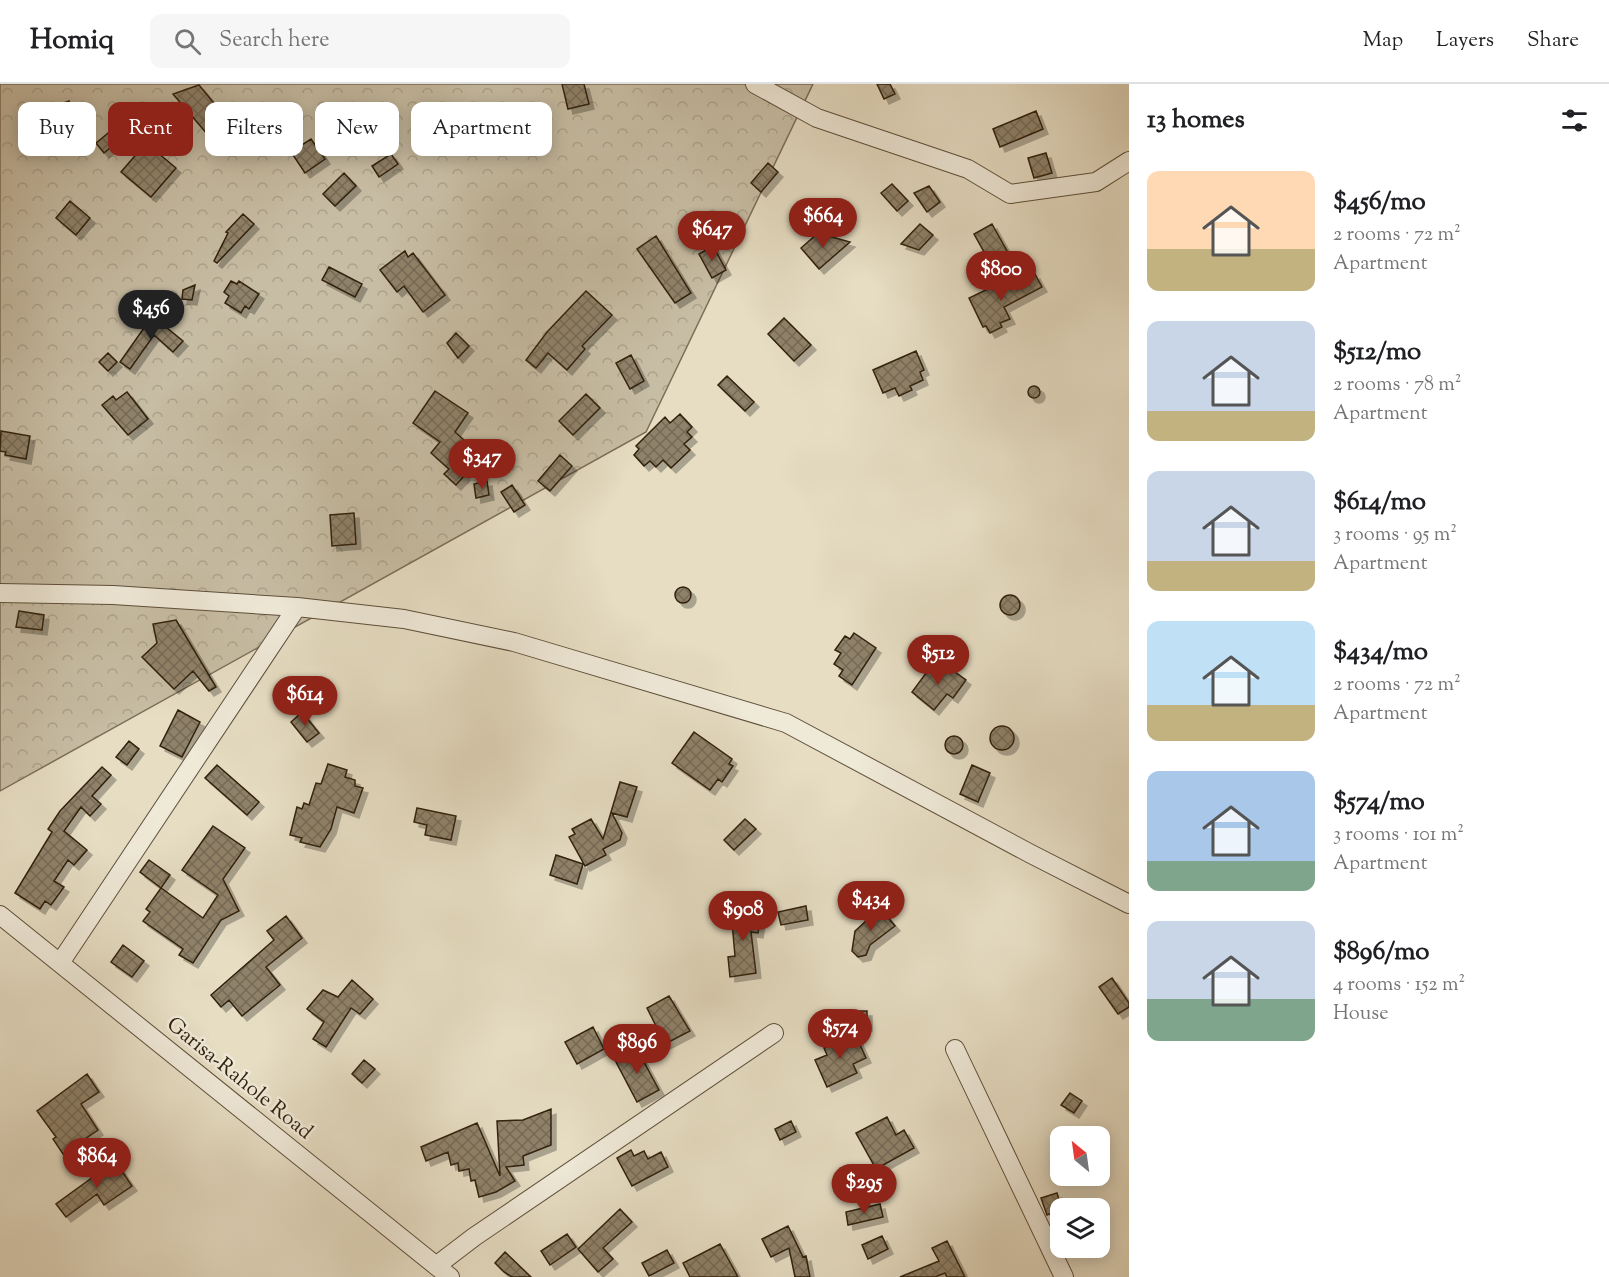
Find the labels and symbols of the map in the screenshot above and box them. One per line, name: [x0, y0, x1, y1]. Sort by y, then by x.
pin: $664: [787, 198, 859, 249]
pin: $647: [676, 211, 748, 262]
pin: $800: [965, 251, 1037, 302]
pin: $456: [115, 290, 187, 341]
pin: $347: [446, 439, 518, 490]
pin: $512: [902, 635, 974, 686]
pin: $614: [269, 676, 341, 727]
pin: $434: [835, 881, 907, 932]
pin: $908: [707, 891, 779, 942]
pin: $574: [804, 1009, 876, 1060]
street label: Garisa-Rahole Road: [159, 1011, 319, 1148]
pin: $896: [601, 1024, 673, 1075]
north arrow: [1050, 1126, 1110, 1186]
pin: $864: [61, 1138, 133, 1189]
pin: $295: [828, 1164, 900, 1215]

